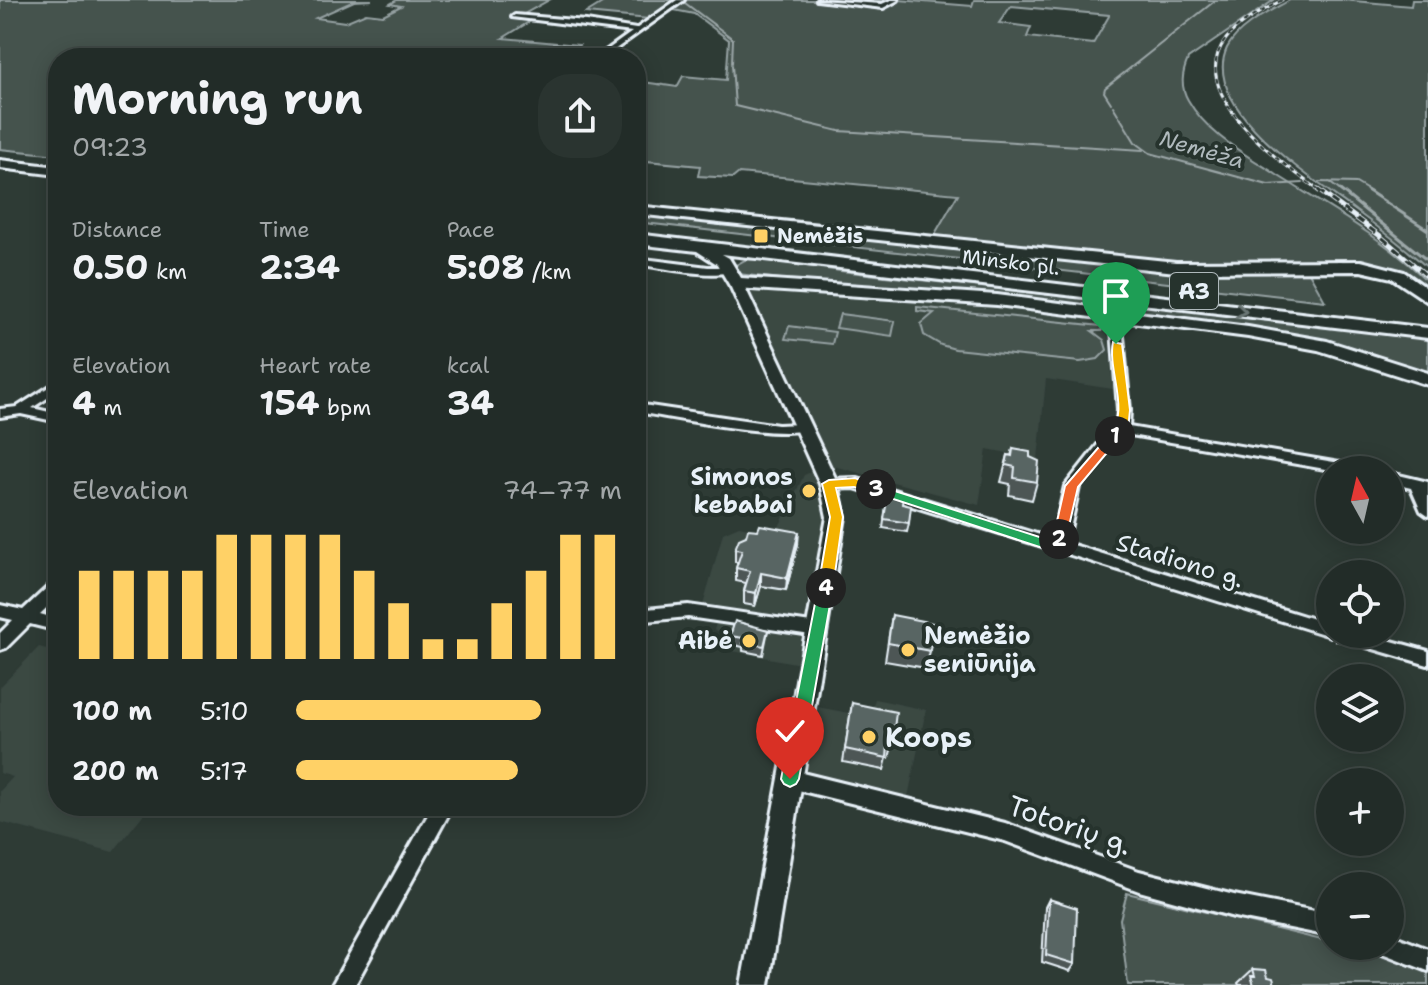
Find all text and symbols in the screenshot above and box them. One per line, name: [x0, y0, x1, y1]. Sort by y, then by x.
text: Morning run: [72, 69, 363, 128]
button: share: [538, 74, 622, 158]
water label: Nemėža: [1156, 124, 1247, 175]
text: 09:23: [72, 129, 148, 164]
text: Distance: [72, 215, 162, 244]
text: Time: [259, 215, 310, 244]
text: Pace: [447, 215, 495, 244]
place label: Nemėžis: [777, 223, 863, 249]
marker: Nemėžis: [752, 227, 770, 245]
street label: Minsko pl.: [961, 243, 1061, 281]
text: 0.50: [72, 244, 148, 290]
text: 2:34: [259, 244, 340, 290]
text: 5:08: [447, 244, 525, 290]
text: km: [148, 257, 187, 286]
text: /km: [525, 257, 572, 286]
pin: [1082, 262, 1150, 344]
road number: A3: [1170, 273, 1218, 309]
icon: arrive: [1094, 274, 1138, 318]
one-way arrow: [1234, 302, 1248, 319]
text: Elevation: [72, 351, 170, 380]
text: Heart rate: [259, 351, 371, 380]
text: kcal: [447, 351, 489, 380]
text: 4: [72, 380, 96, 426]
text: 154: [259, 380, 320, 426]
text: 34: [447, 380, 494, 426]
text: m: [96, 393, 122, 422]
text: bpm: [320, 393, 371, 422]
pin: 1: [1095, 416, 1135, 456]
text: 1: [1110, 421, 1120, 450]
north arrow: [1316, 456, 1404, 544]
map controls: [1316, 456, 1404, 960]
place label: Simonos kebabai: [691, 461, 793, 521]
pin: 3: [856, 469, 896, 509]
text: Elevation: [72, 472, 188, 507]
text: 74–77 m: [502, 472, 622, 507]
text: 3: [868, 474, 884, 503]
marker: Simonos kebabai: [800, 482, 818, 500]
pin: 2: [1039, 519, 1079, 559]
text: 2: [1051, 524, 1067, 553]
street label: Stadiono g.: [1112, 526, 1248, 596]
button: locate: [1316, 560, 1404, 648]
pin: 4: [806, 568, 846, 608]
text: 4: [818, 573, 834, 602]
place label: Nemėžio seniūnija: [924, 620, 1036, 680]
place label: Aibė: [678, 625, 733, 657]
marker: Aibė: [740, 632, 758, 650]
marker: Nemėžio seniūnija: [899, 641, 917, 659]
button: layers: [1316, 664, 1404, 752]
text: 100 m: [72, 693, 152, 728]
text: 5:10: [200, 693, 249, 728]
pin: [756, 697, 824, 779]
icon: check: [768, 709, 812, 753]
place label: Koops: [885, 718, 972, 756]
marker: Koops: [860, 728, 878, 746]
text: 200 m: [72, 753, 159, 788]
text: 5:17: [200, 753, 248, 788]
button: +: [1316, 768, 1404, 856]
street label: Totorių g.: [1003, 786, 1137, 864]
button: −: [1316, 872, 1404, 960]

